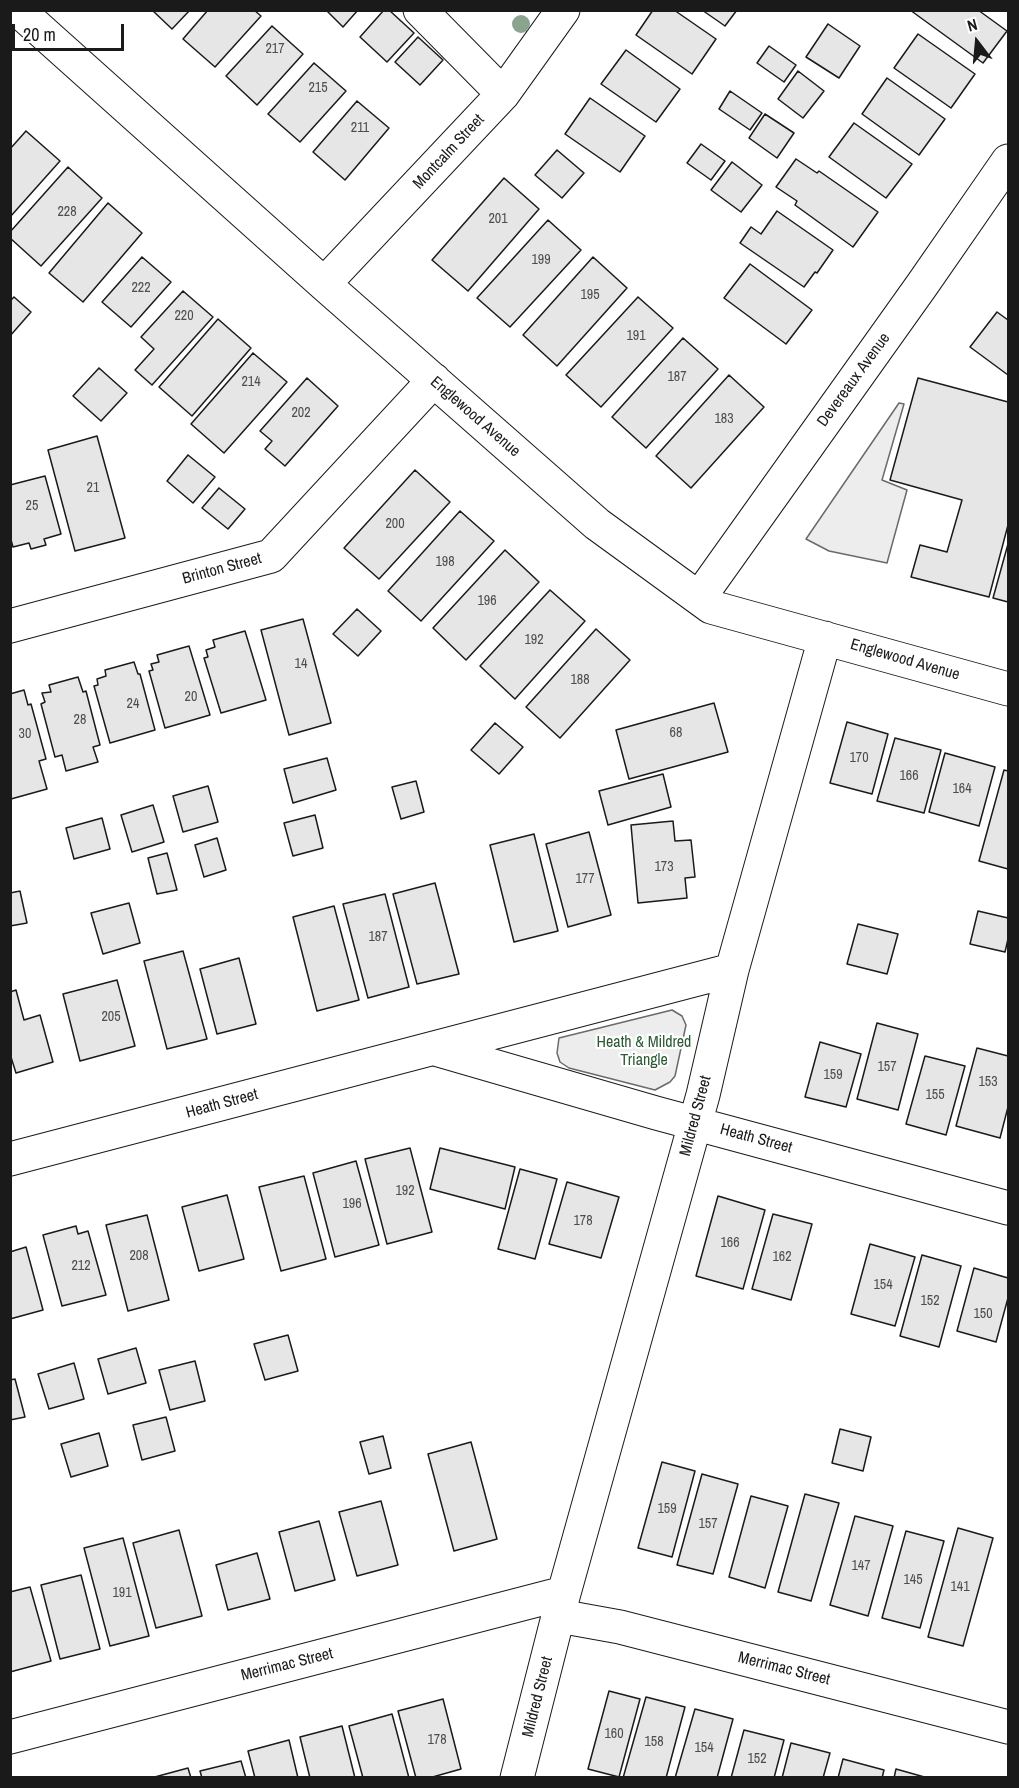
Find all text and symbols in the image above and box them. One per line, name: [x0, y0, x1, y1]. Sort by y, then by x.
scale bar: [15, 12, 128, 50]
north arrow: [947, 12, 1007, 72]
text: N: [964, 13, 980, 37]
text: 20 m: [23, 22, 56, 47]
house number: 217: [265, 41, 285, 57]
house number: 215: [308, 80, 328, 96]
street label: Montcalm Street: [409, 111, 489, 193]
house number: 211: [351, 120, 369, 136]
house number: 228: [57, 204, 77, 220]
house number: 201: [488, 211, 508, 227]
house number: 199: [531, 252, 551, 268]
house number: 222: [131, 280, 151, 296]
house number: 195: [580, 287, 600, 303]
house number: 220: [174, 308, 194, 324]
house number: 191: [626, 328, 646, 344]
street label: Devereaux Avenue: [814, 329, 894, 431]
house number: 187: [667, 369, 687, 385]
street label: Englewood Avenue: [426, 373, 524, 461]
house number: 214: [241, 374, 261, 390]
house number: 202: [291, 405, 311, 421]
house number: 183: [714, 411, 734, 427]
house number: 21: [87, 480, 99, 496]
house number: 25: [26, 498, 38, 514]
house number: 200: [385, 516, 405, 532]
street label: Brinton Street: [180, 549, 264, 589]
house number: 198: [435, 554, 455, 570]
house number: 196: [477, 593, 497, 609]
house number: 192: [524, 632, 544, 648]
street label: Englewood Avenue: [848, 635, 962, 685]
house number: 14: [295, 656, 307, 672]
house number: 188: [570, 672, 590, 688]
house number: 20: [185, 689, 197, 705]
house number: 24: [127, 696, 139, 712]
house number: 28: [74, 712, 86, 728]
house number: 68: [670, 725, 682, 741]
house number: 30: [19, 726, 31, 742]
house number: 170: [849, 750, 869, 766]
house number: 166: [899, 768, 919, 784]
house number: 164: [952, 781, 972, 797]
house number: 173: [654, 859, 674, 875]
house number: 177: [575, 871, 595, 887]
house number: 187: [368, 929, 388, 945]
house number: 205: [101, 1009, 121, 1025]
park label: Heath & Mildred Triangle: [597, 1033, 691, 1071]
house number: 157: [877, 1059, 897, 1075]
house number: 159: [823, 1067, 843, 1083]
street label: Mildred Street: [676, 1074, 716, 1158]
house number: 153: [978, 1074, 998, 1090]
street label: Heath Street: [184, 1085, 260, 1123]
house number: 155: [925, 1087, 945, 1103]
street label: Heath Street: [718, 1120, 794, 1158]
house number: 192: [395, 1183, 415, 1199]
house number: 196: [342, 1196, 362, 1212]
house number: 178: [573, 1213, 593, 1229]
house number: 166: [720, 1235, 740, 1251]
house number: 208: [129, 1248, 149, 1264]
house number: 162: [772, 1249, 792, 1265]
house number: 212: [71, 1258, 91, 1274]
house number: 154: [873, 1277, 893, 1293]
house number: 152: [920, 1293, 940, 1309]
house number: 150: [973, 1306, 993, 1322]
house number: 159: [657, 1501, 677, 1517]
house number: 157: [698, 1516, 718, 1532]
house number: 147: [851, 1558, 871, 1574]
house number: 145: [903, 1572, 923, 1588]
house number: 141: [950, 1579, 970, 1595]
house number: 191: [112, 1585, 132, 1601]
street label: Merrimac Street: [239, 1644, 335, 1686]
street label: Merrimac Street: [736, 1648, 832, 1690]
street label: Mildred Street: [519, 1655, 557, 1739]
house number: 160: [604, 1726, 624, 1742]
house number: 178: [427, 1732, 447, 1748]
house number: 158: [644, 1734, 664, 1750]
house number: 154: [694, 1740, 714, 1756]
house number: 152: [747, 1751, 767, 1767]

